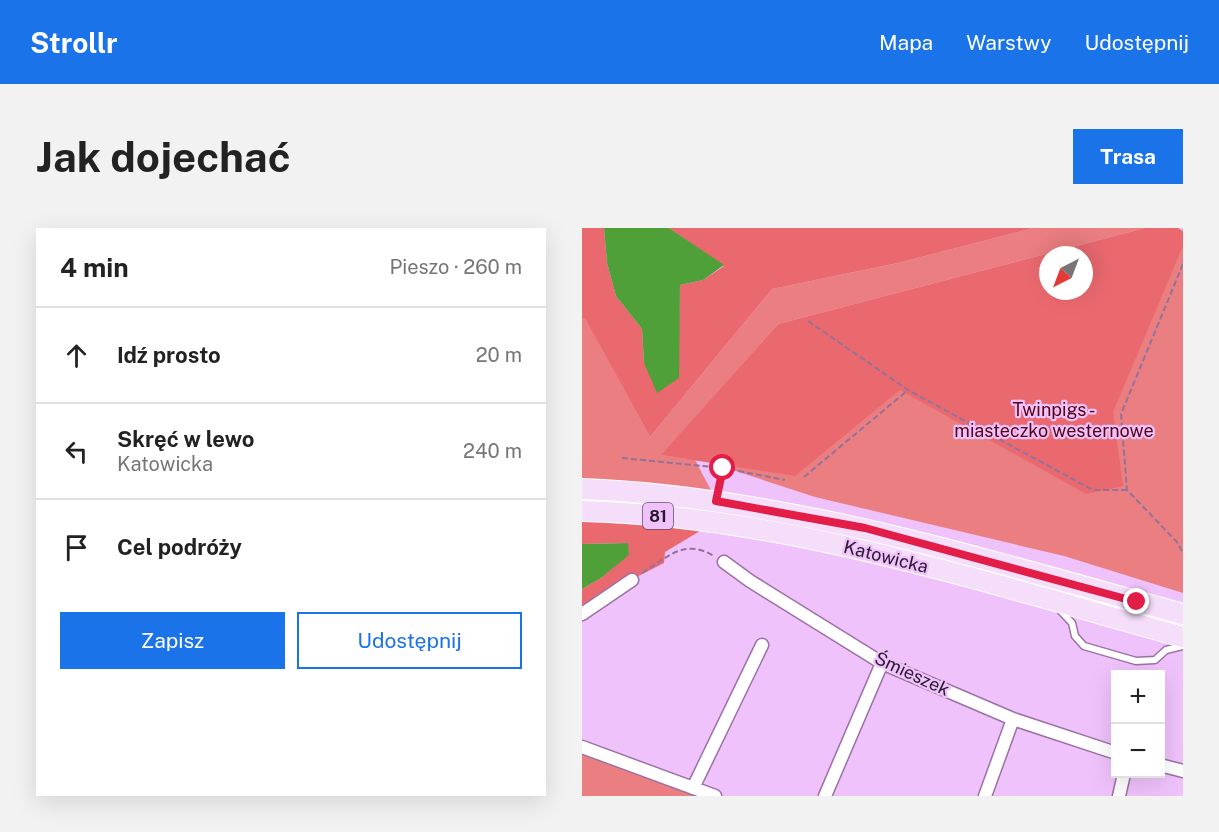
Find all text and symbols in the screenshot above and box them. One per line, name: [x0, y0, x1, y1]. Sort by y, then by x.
text: Strollr: [30, 26, 118, 59]
text: Mapa: [879, 30, 933, 55]
text: Warstwy: [966, 30, 1051, 55]
text: Udostępnij: [1084, 30, 1189, 55]
button: Trasa: [1073, 129, 1183, 184]
text: Jak dojechać: [36, 132, 291, 181]
north arrow: [1039, 246, 1093, 300]
text: 4 min: [60, 252, 129, 283]
text: Pieszo · 260 m: [389, 255, 522, 279]
icon: ahead: [60, 339, 93, 372]
text: Idź prosto: [117, 342, 221, 368]
text: 20 m: [476, 343, 522, 367]
park label: Twinpigs - miasteczko westernowe: [954, 399, 1154, 441]
text: Skręć w lewo: [117, 426, 254, 452]
icon: left: [60, 435, 93, 468]
text: 240 m: [463, 439, 522, 463]
text: Katowicka: [117, 452, 213, 476]
route start: [709, 454, 735, 480]
road number: 81: [643, 503, 673, 529]
icon: arrive: [60, 531, 93, 564]
text: Cel podróży: [117, 534, 242, 560]
street label: Katowicka: [842, 536, 931, 577]
route end: [1123, 588, 1149, 614]
button: Zapisz: [60, 612, 285, 669]
button: Udostępnij: [297, 612, 522, 669]
street label: Śmieszek: [871, 646, 953, 700]
map controls: [1111, 670, 1165, 778]
button: +: [1111, 670, 1165, 724]
button: −: [1111, 724, 1165, 778]

